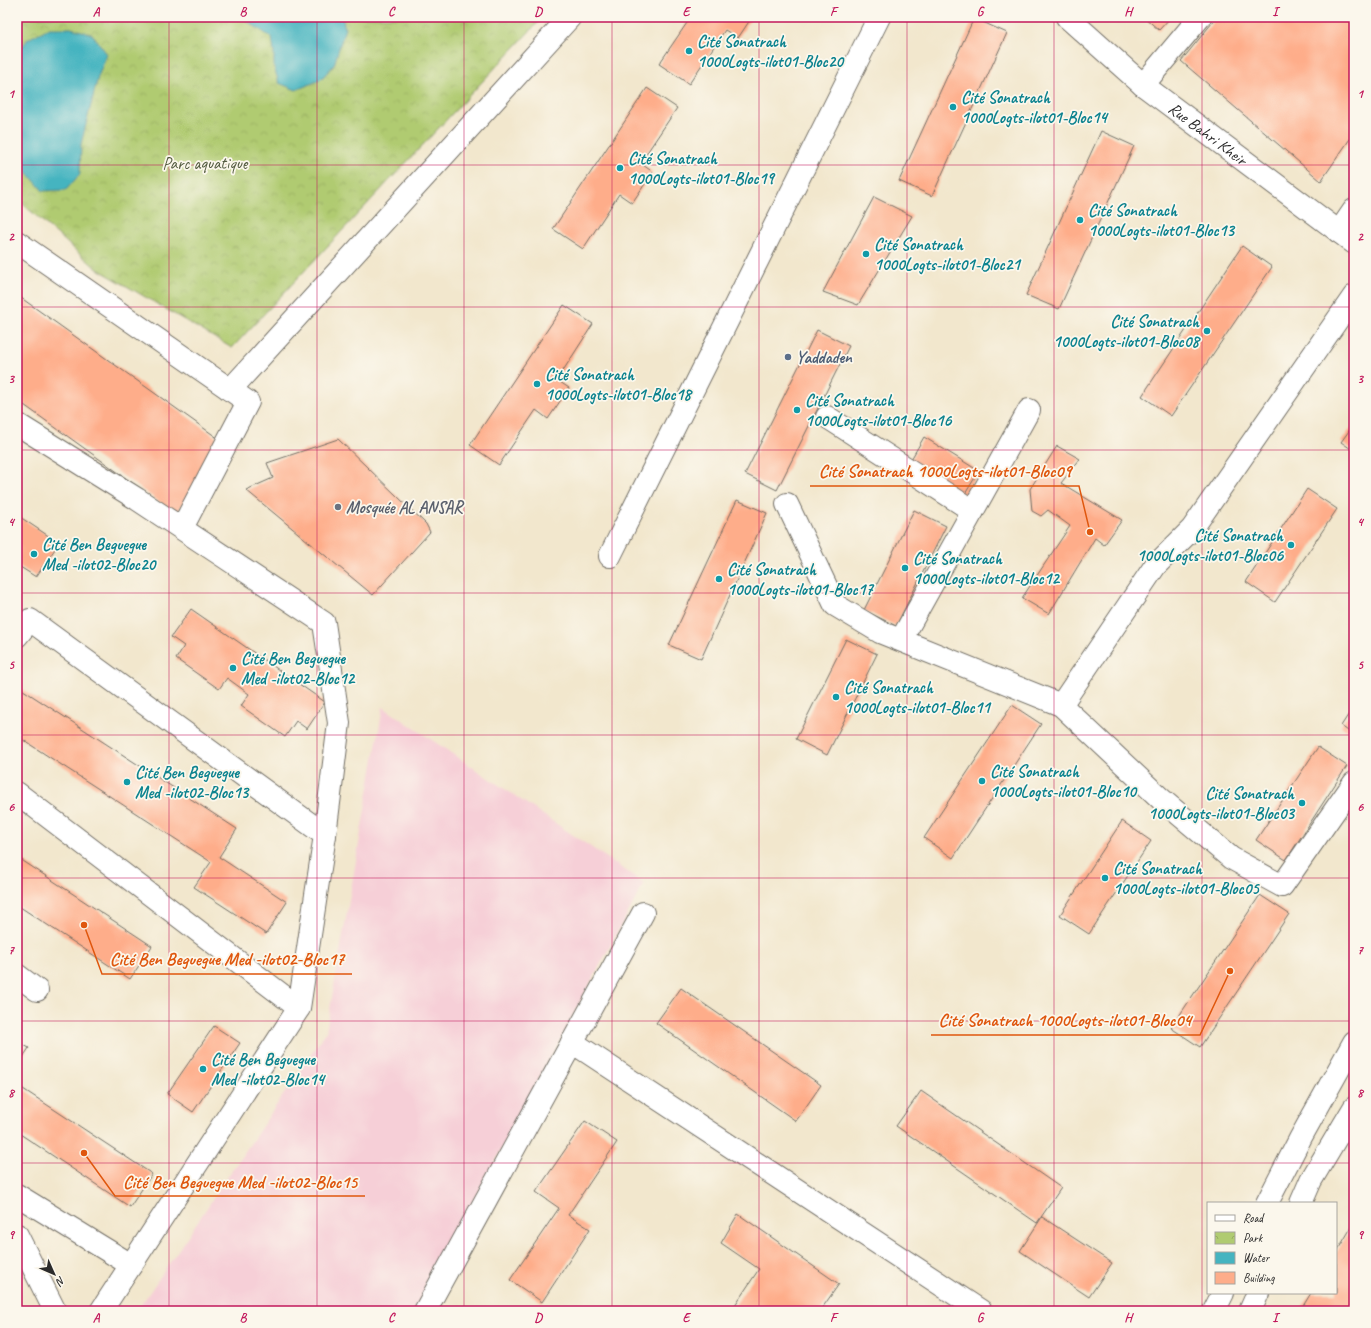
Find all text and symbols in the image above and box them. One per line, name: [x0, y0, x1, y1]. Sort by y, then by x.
text: A: [93, 4, 101, 20]
text: B: [240, 4, 248, 20]
text: C: [388, 4, 396, 20]
text: D: [534, 4, 543, 20]
text: E: [683, 4, 692, 20]
text: F: [830, 4, 839, 20]
text: G: [977, 4, 985, 20]
text: H: [1124, 4, 1134, 20]
text: I: [1272, 4, 1281, 20]
place label: Cité Sonatrach 1000Logts-ilot01-Bloc20: [697, 31, 845, 72]
marker: Cité Sonatrach 1000Logts-ilot01-Bloc20: [684, 46, 694, 56]
text: 1: [8, 86, 16, 102]
text: 1: [1357, 86, 1365, 102]
place label: Cité Sonatrach 1000Logts-ilot01-Bloc14: [961, 87, 1109, 128]
street label: Rue Bahri Kheir: [1164, 98, 1252, 171]
marker: Cité Sonatrach 1000Logts-ilot01-Bloc14: [948, 102, 958, 112]
place label: Cité Sonatrach 1000Logts-ilot01-Bloc19: [628, 148, 776, 189]
park label: Parc aquatique: [163, 153, 249, 174]
marker: Cité Sonatrach 1000Logts-ilot01-Bloc19: [615, 163, 625, 173]
place label: Cité Sonatrach 1000Logts-ilot01-Bloc13: [1088, 200, 1235, 241]
marker: Cité Sonatrach 1000Logts-ilot01-Bloc13: [1075, 215, 1085, 225]
text: 2: [8, 229, 15, 245]
text: 2: [1357, 229, 1364, 245]
place label: Cité Sonatrach 1000Logts-ilot01-Bloc21: [874, 234, 1022, 275]
marker: Cité Sonatrach 1000Logts-ilot01-Bloc21: [861, 249, 871, 259]
place label: Cité Sonatrach 1000Logts-ilot01-Bloc08: [1053, 311, 1201, 352]
marker: Cité Sonatrach 1000Logts-ilot01-Bloc08: [1202, 326, 1212, 336]
place label: Yaddaden: [796, 347, 853, 368]
marker: Yaddaden: [783, 352, 793, 362]
place label: Cité Sonatrach 1000Logts-ilot01-Bloc18: [545, 364, 693, 405]
text: 3: [8, 371, 15, 387]
text: 3: [1357, 371, 1364, 387]
marker: Cité Sonatrach 1000Logts-ilot01-Bloc18: [532, 379, 542, 389]
place label: Cité Sonatrach 1000Logts-ilot01-Bloc16: [805, 390, 952, 431]
marker: Cité Sonatrach 1000Logts-ilot01-Bloc16: [792, 405, 802, 415]
callout: Cité Sonatrach 1000Logts-ilot01-Bloc09: [810, 456, 1079, 486]
text: Cité Sonatrach 1000Logts-ilot01-Bloc09: [819, 460, 1073, 482]
place label: Mosquée AL ANSAR: [346, 497, 465, 518]
marker: Mosquée AL ANSAR: [333, 502, 343, 512]
text: 4: [8, 514, 16, 530]
text: 4: [1357, 514, 1365, 530]
place label: Cité Sonatrach 1000Logts-ilot01-Bloc06: [1137, 525, 1284, 566]
place label: Cité Ben Beguegue Med -ilot02-Bloc20: [42, 534, 158, 575]
marker: Cité Sonatrach 1000Logts-ilot01-Bloc06: [1286, 540, 1296, 550]
place label: Cité Sonatrach 1000Logts-ilot01-Bloc12: [913, 548, 1060, 589]
marker: Cité Ben Beguegue Med -ilot02-Bloc20: [29, 549, 39, 559]
place label: Cité Sonatrach 1000Logts-ilot01-Bloc17: [727, 559, 875, 600]
marker: Cité Sonatrach 1000Logts-ilot01-Bloc12: [900, 563, 910, 573]
marker: Cité Sonatrach 1000Logts-ilot01-Bloc17: [714, 574, 724, 584]
place label: Cité Ben Beguegue Med -ilot02-Bloc12: [241, 648, 356, 689]
text: 5: [8, 657, 15, 673]
text: 5: [1357, 657, 1364, 673]
marker: Cité Ben Beguegue Med -ilot02-Bloc12: [228, 663, 238, 673]
place label: Cité Sonatrach 1000Logts-ilot01-Bloc11: [844, 677, 992, 718]
marker: Cité Sonatrach 1000Logts-ilot01-Bloc11: [831, 692, 841, 702]
place label: Cité Sonatrach 1000Logts-ilot01-Bloc10: [990, 761, 1138, 802]
place label: Cité Ben Beguegue Med -ilot02-Bloc13: [135, 762, 250, 803]
marker: Cité Sonatrach 1000Logts-ilot01-Bloc10: [977, 776, 987, 786]
marker: Cité Ben Beguegue Med -ilot02-Bloc13: [122, 777, 132, 787]
place label: Cité Sonatrach 1000Logts-ilot01-Bloc03: [1148, 783, 1295, 824]
marker: Cité Sonatrach 1000Logts-ilot01-Bloc03: [1297, 798, 1307, 808]
text: 6: [8, 799, 15, 815]
text: 6: [1357, 799, 1364, 815]
place label: Cité Sonatrach 1000Logts-ilot01-Bloc05: [1113, 858, 1260, 899]
marker: Cité Sonatrach 1000Logts-ilot01-Bloc05: [1100, 873, 1110, 883]
text: 7: [8, 942, 15, 958]
text: 7: [1357, 942, 1364, 958]
callout: Cité Ben Beguegue Med -ilot02-Bloc17: [102, 944, 352, 974]
text: Cité Ben Beguegue Med -ilot02-Bloc17: [110, 948, 346, 970]
callout: Cité Sonatrach 1000Logts-ilot01-Bloc04: [931, 1005, 1200, 1035]
text: Cité Sonatrach 1000Logts-ilot01-Bloc04: [939, 1009, 1193, 1031]
place label: Cité Ben Beguegue Med -ilot02-Bloc14: [211, 1049, 327, 1090]
marker: Cité Ben Beguegue Med -ilot02-Bloc14: [198, 1064, 208, 1074]
text: 8: [8, 1085, 16, 1101]
text: 8: [1357, 1085, 1365, 1101]
callout: Cité Ben Beguegue Med -ilot02-Bloc15: [115, 1166, 365, 1196]
text: Cité Ben Beguegue Med -ilot02-Bloc15: [123, 1171, 359, 1193]
legend: [1207, 1202, 1337, 1294]
text: Road: [1243, 1210, 1265, 1226]
text: 9: [8, 1227, 15, 1243]
text: 9: [1357, 1227, 1364, 1243]
text: Park: [1243, 1230, 1264, 1246]
text: Water: [1243, 1250, 1271, 1266]
north arrow: [34, 1254, 74, 1294]
text: Building: [1243, 1270, 1275, 1286]
text: N: [52, 1274, 68, 1290]
text: A: [93, 1310, 101, 1326]
text: B: [240, 1310, 248, 1326]
text: C: [388, 1310, 396, 1326]
text: D: [534, 1310, 543, 1326]
text: E: [683, 1310, 692, 1326]
text: F: [830, 1310, 839, 1326]
text: G: [977, 1310, 985, 1326]
text: H: [1124, 1310, 1134, 1326]
text: I: [1272, 1310, 1281, 1326]

